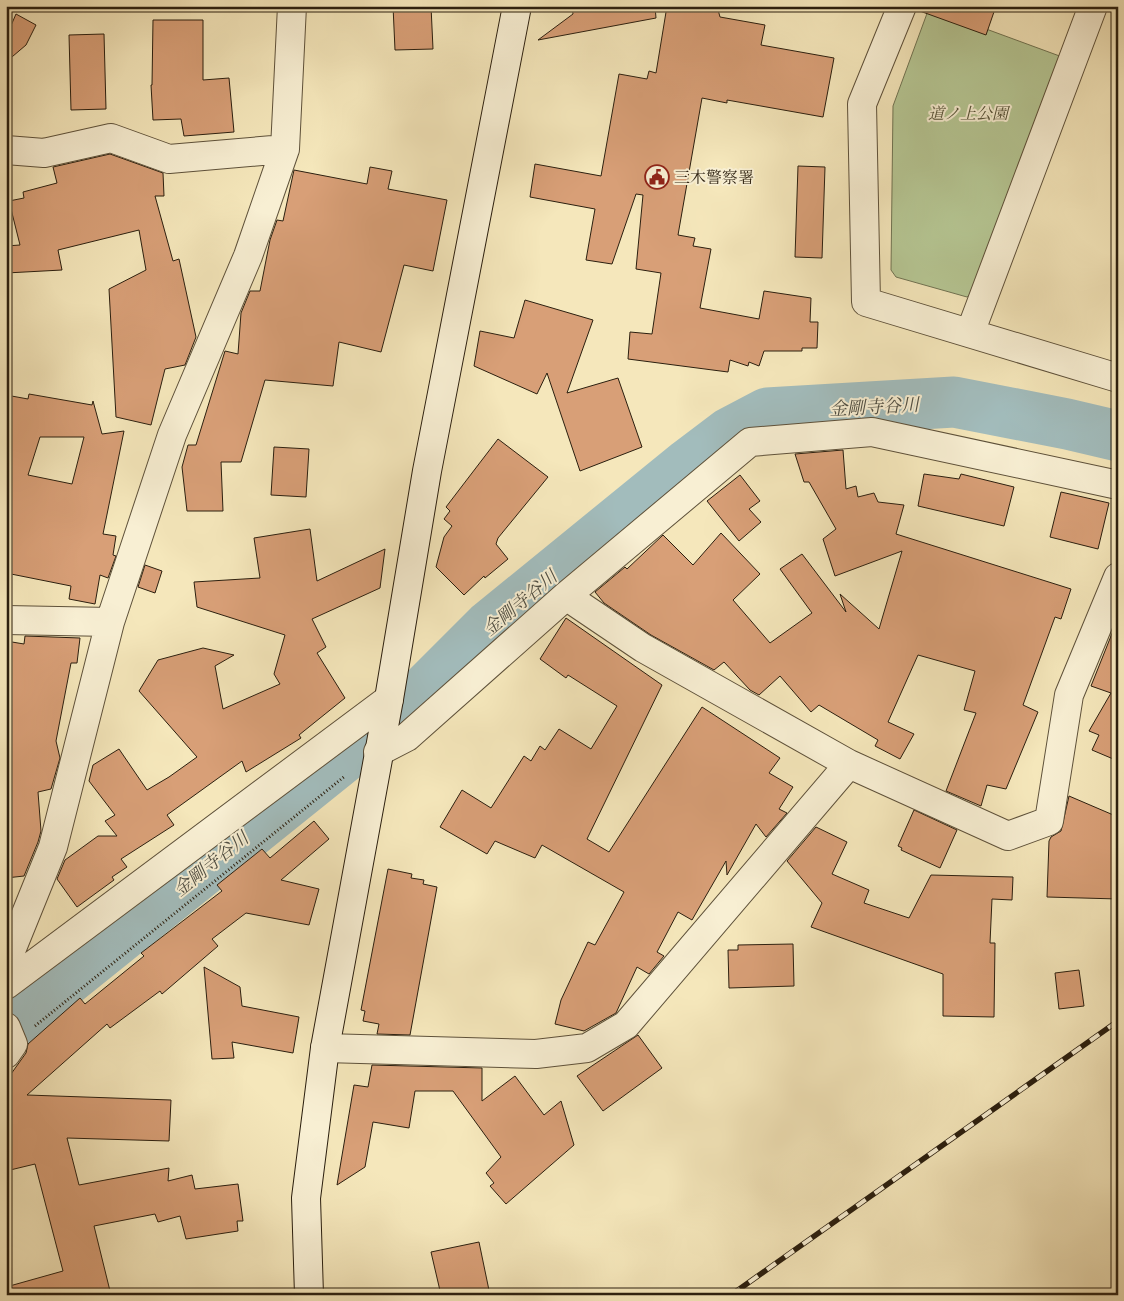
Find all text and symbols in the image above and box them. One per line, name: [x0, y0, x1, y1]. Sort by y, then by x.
park label: 道ノ上公園: [928, 103, 1011, 125]
public building icon: 三木警察署: [644, 164, 670, 190]
place label: 三木警察署: [674, 167, 754, 189]
water label: 金剛寺谷川: [828, 393, 922, 422]
water label: 金剛寺谷川: [478, 564, 564, 642]
water label: 金剛寺谷川: [168, 825, 256, 902]

